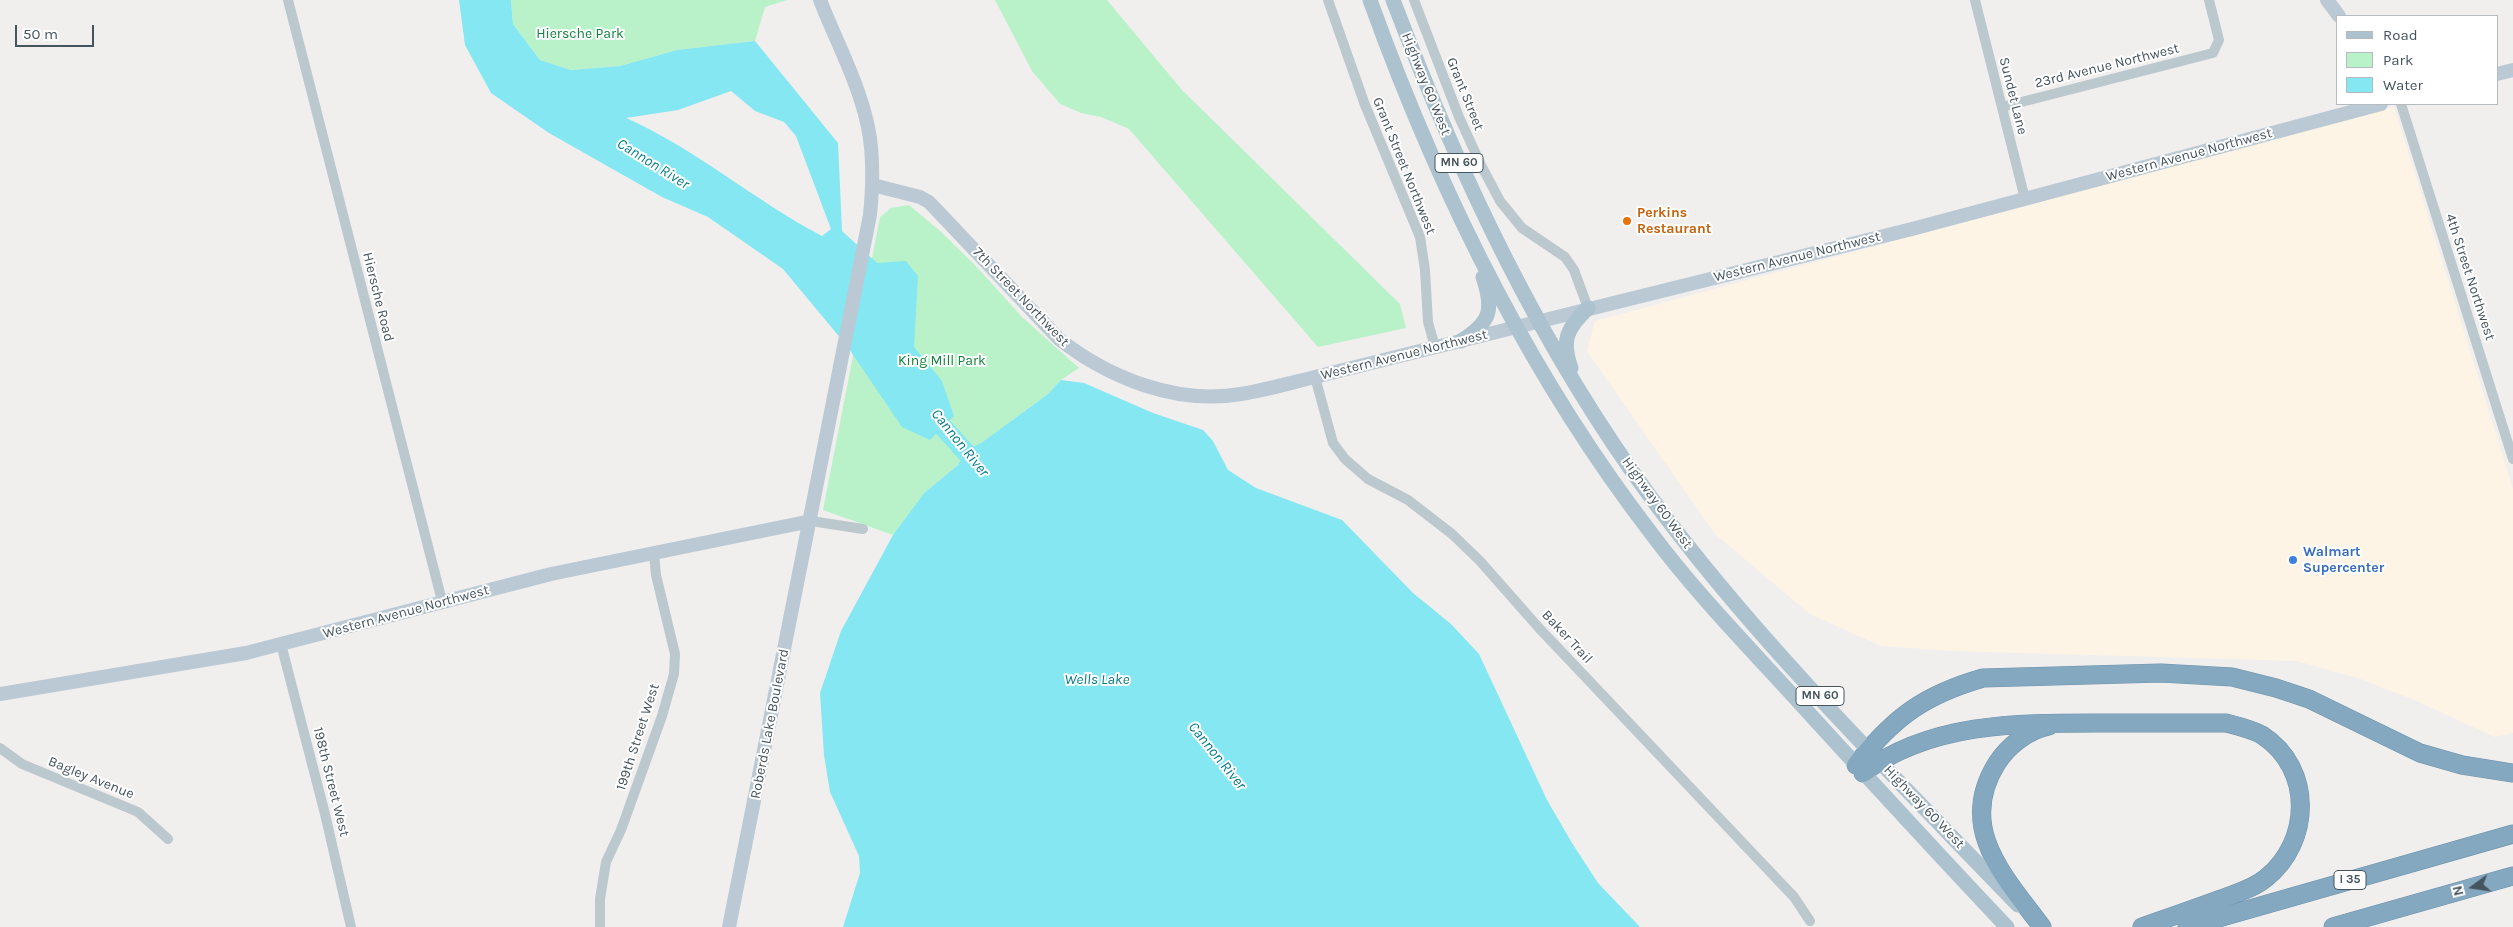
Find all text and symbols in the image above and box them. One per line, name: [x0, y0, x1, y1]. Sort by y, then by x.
scale bar: [18, 15, 96, 47]
legend: [2336, 15, 2498, 105]
text: 50 m: [23, 25, 58, 43]
park label: Hiersche Park: [536, 26, 624, 42]
text: Road: [2383, 26, 2418, 44]
street label: Highway 60 West: [1398, 30, 1454, 138]
street label: 23rd Avenue Northwest: [2033, 40, 2181, 92]
text: Park: [2383, 51, 2413, 69]
street label: Grant Street: [1443, 55, 1487, 133]
street label: Sundet Lane: [1995, 55, 2031, 137]
text: Water: [2383, 76, 2423, 94]
street label: Grant Street Northwest: [1369, 95, 1439, 237]
street label: Western Avenue Northwest: [2104, 125, 2274, 185]
water label: Cannon River: [613, 135, 693, 193]
road number: MN 60: [1435, 154, 1483, 172]
place label: Perkins Restaurant: [1637, 205, 1711, 238]
street label: 4th Street Northwest: [2442, 211, 2498, 343]
marker: Perkins Restaurant: [1621, 215, 1633, 227]
street label: Western Avenue Northwest: [1712, 228, 1882, 286]
street label: 7th Street Northwest: [969, 244, 1073, 350]
street label: Hiersche Road: [359, 251, 397, 343]
street label: Western Avenue Northwest: [1319, 326, 1489, 384]
park label: King Mill Park: [898, 353, 986, 369]
water label: Cannon River: [927, 405, 993, 481]
street label: Highway 60 West: [1618, 454, 1696, 552]
place label: Walmart Supercenter: [2303, 544, 2384, 576]
marker: Walmart Supercenter: [2287, 554, 2299, 566]
street label: Western Avenue Northwest: [321, 582, 491, 642]
street label: Baker Trail: [1538, 607, 1596, 667]
street label: Roberds Lake Boulevard: [747, 648, 793, 800]
water label: Wells Lake: [1065, 671, 1129, 689]
street label: 199th Street West: [613, 681, 663, 793]
road number: MN 60: [1796, 686, 1844, 706]
water label: Cannon River: [1184, 718, 1250, 794]
street label: 198th Street West: [309, 726, 353, 838]
street label: Bagley Avenue: [46, 753, 136, 803]
street label: Highway 60 West: [1880, 762, 1968, 852]
north arrow: [2448, 862, 2498, 912]
road number: I 35: [2334, 870, 2366, 890]
text: N: [2448, 884, 2467, 898]

